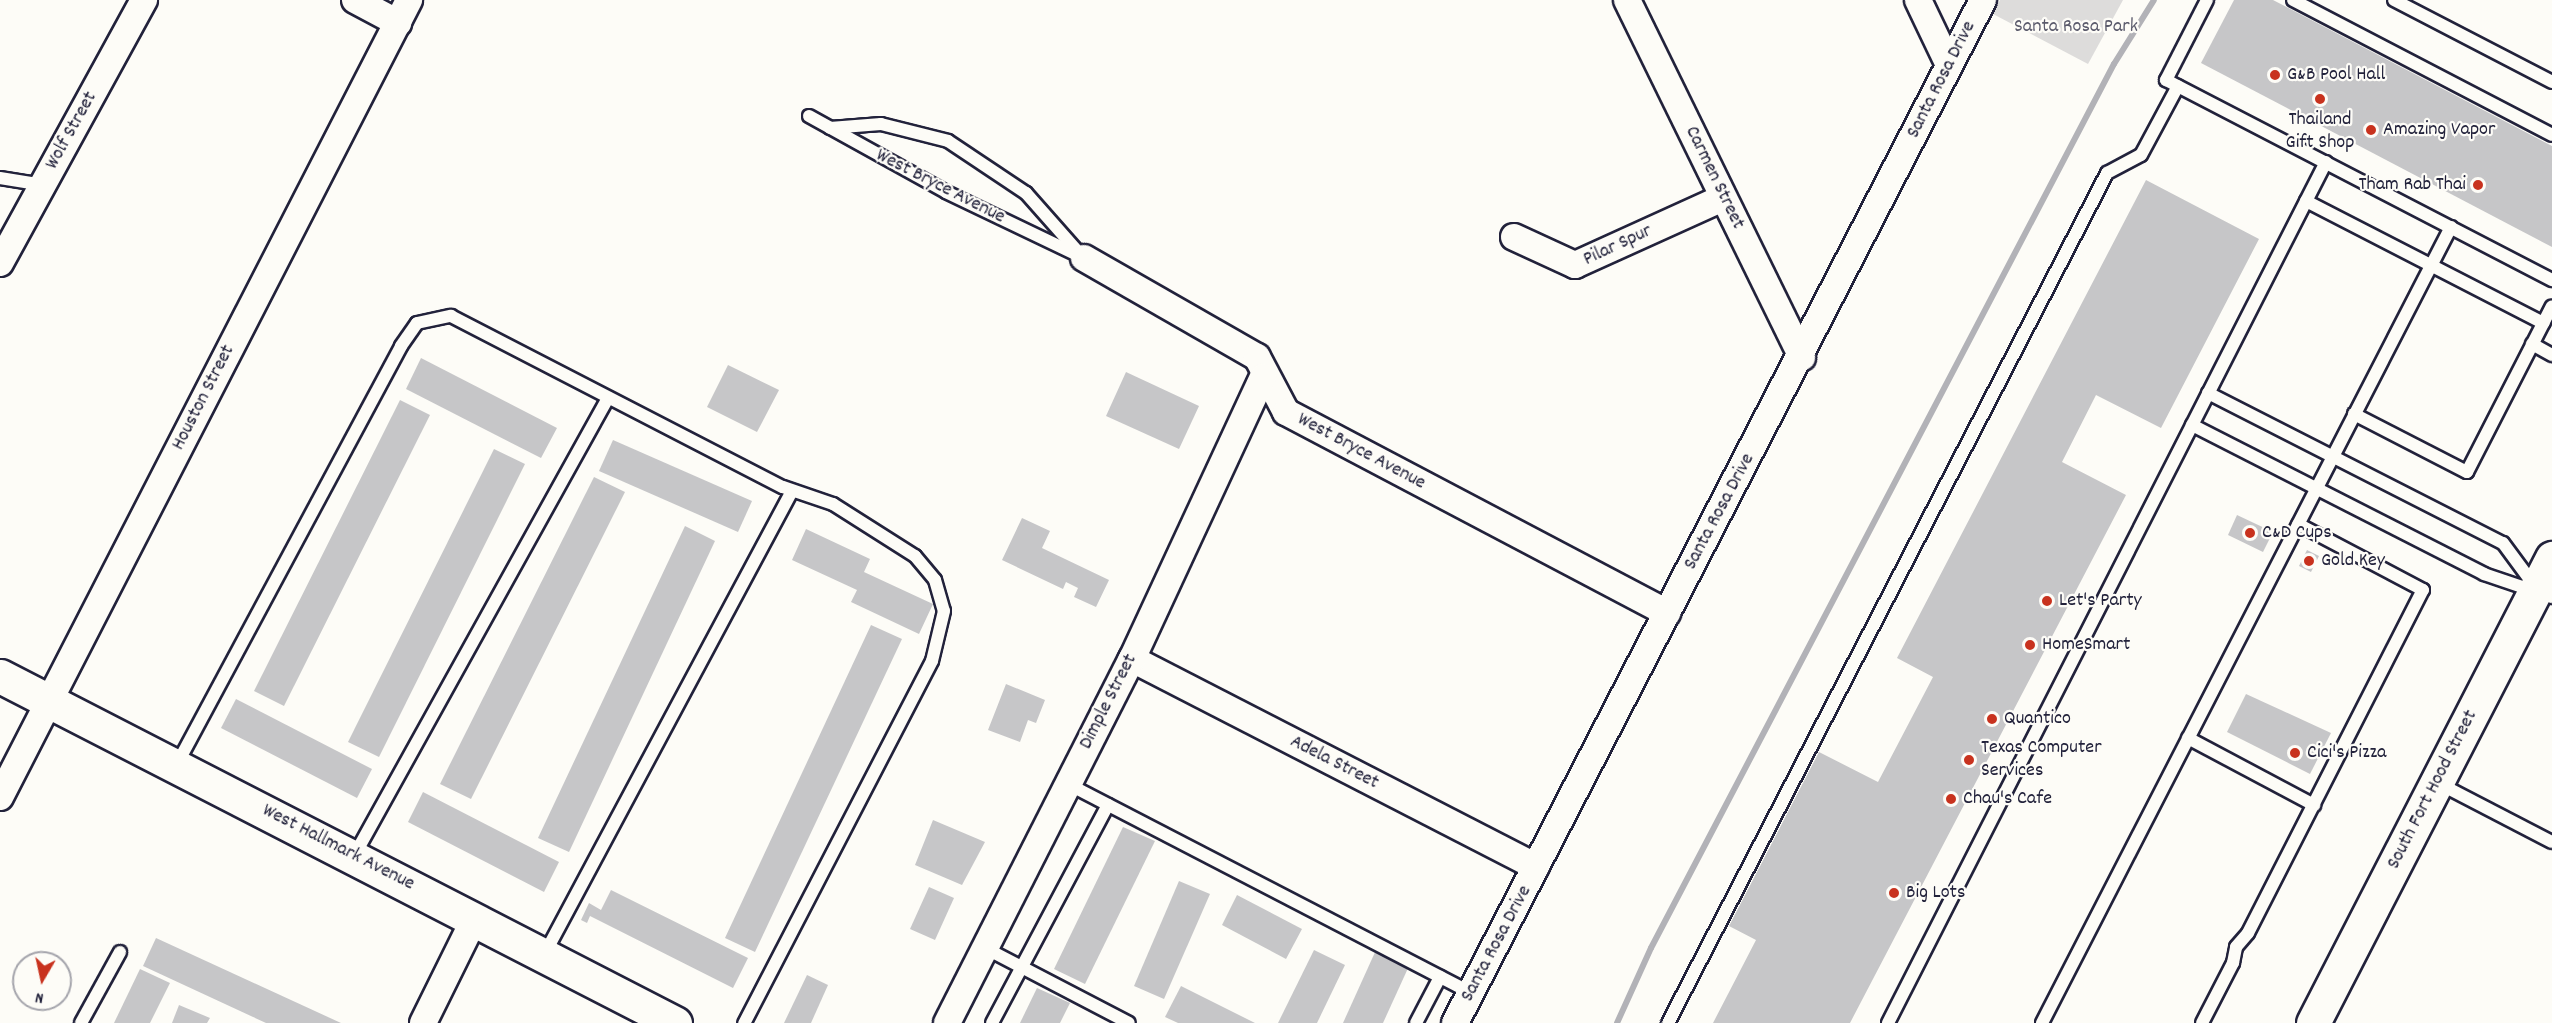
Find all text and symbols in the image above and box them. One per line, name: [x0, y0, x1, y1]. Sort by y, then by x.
park label: Santa Rosa Park: [2014, 15, 2138, 39]
street label: Santa Rosa Drive: [1902, 17, 1982, 143]
place label: G&B Pool Hall: [2287, 63, 2385, 87]
marker: G&B Pool Hall: [2268, 68, 2282, 82]
street label: Wolf Street: [41, 88, 103, 174]
marker: Thailand Gift Shop: [2313, 92, 2327, 106]
place label: Thailand Gift Shop: [2286, 108, 2354, 155]
place label: Amazing Vapor: [2383, 118, 2495, 142]
street label: Carmen Street: [1679, 123, 1749, 233]
marker: Amazing Vapor: [2364, 123, 2378, 137]
street label: West Bryce Avenue: [871, 144, 1009, 230]
place label: Tham Rab Thai: [2359, 173, 2466, 197]
marker: Tham Rab Thai: [2471, 178, 2485, 192]
street label: Pilar Spur: [1580, 220, 1656, 272]
street label: Houston Street: [167, 341, 241, 455]
street label: West Bryce Avenue: [1293, 408, 1429, 496]
street label: Santa Rosa Drive: [1679, 450, 1761, 574]
place label: C&D Cups: [2262, 521, 2332, 545]
marker: C&D Cups: [2243, 526, 2257, 540]
place label: Gold Key: [2321, 549, 2385, 573]
marker: Gold Key: [2302, 554, 2316, 568]
place label: Let's Party: [2059, 589, 2142, 613]
marker: Let's Party: [2040, 594, 2054, 608]
place label: HomeSmart: [2042, 633, 2130, 657]
marker: HomeSmart: [2023, 638, 2037, 652]
street label: Dimple Street: [1075, 650, 1143, 754]
street label: South Fort Hood Street: [2383, 706, 2483, 874]
place label: Quantico: [2004, 707, 2071, 731]
marker: Quantico: [1985, 712, 1999, 726]
street label: Adela Street: [1286, 730, 1382, 796]
place label: Texas Computer Services: [1981, 736, 2102, 783]
place label: Cici's Pizza: [2307, 741, 2386, 765]
marker: Cici's Pizza: [2288, 746, 2302, 760]
marker: Texas Computer Services: [1962, 753, 1976, 767]
place label: Chau's Cafe: [1963, 787, 2052, 811]
marker: Chau's Cafe: [1944, 792, 1958, 806]
street label: West Hallmark Avenue: [258, 799, 418, 897]
place label: Big Lots: [1906, 881, 1965, 905]
street label: Santa Rosa Drive: [1456, 882, 1538, 1006]
marker: Big Lots: [1887, 886, 1901, 900]
north arrow: [12, 951, 72, 1011]
text: N: [34, 985, 45, 1009]

